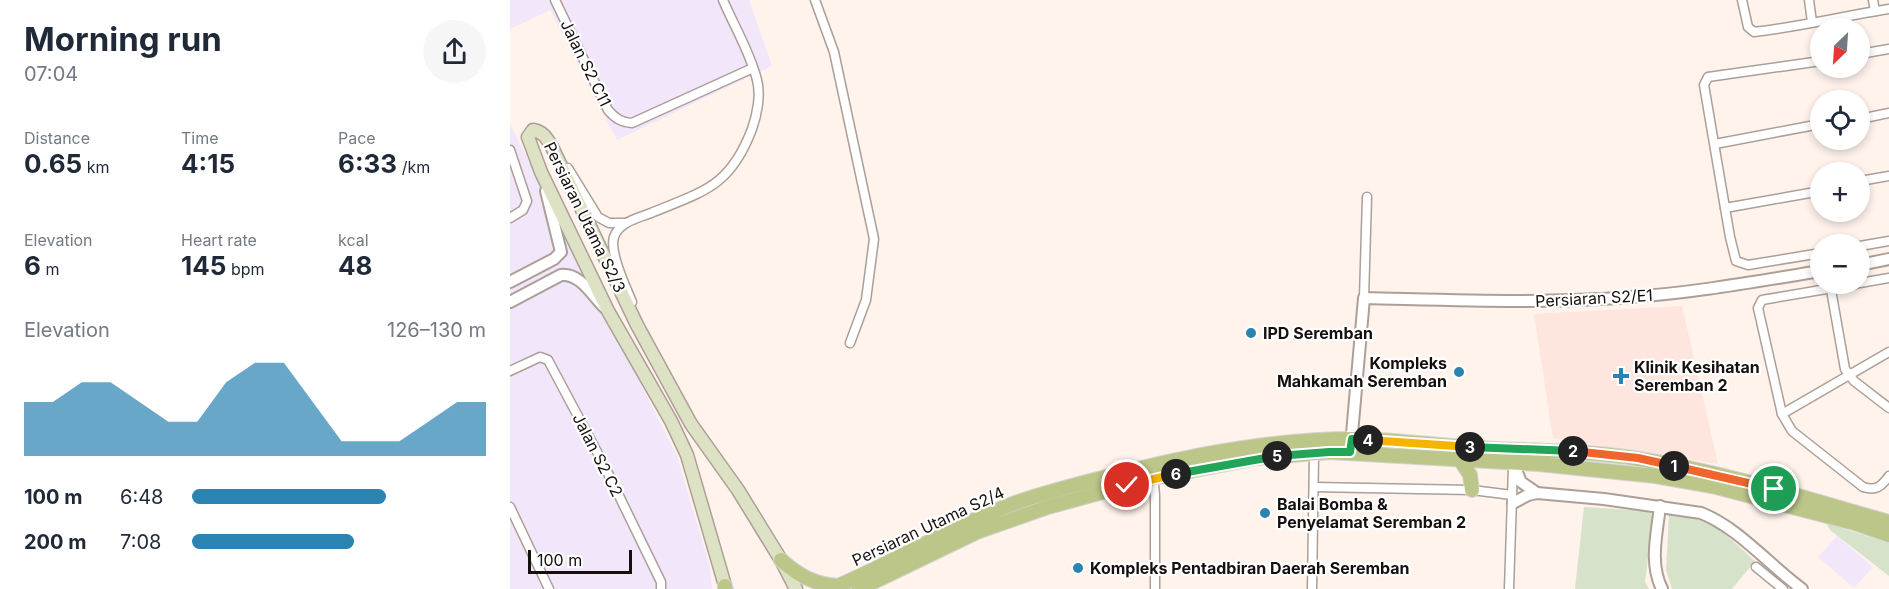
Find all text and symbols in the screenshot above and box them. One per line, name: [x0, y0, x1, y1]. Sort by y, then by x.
street label: Jalan S2 C11: [556, 16, 616, 110]
north arrow: [1810, 18, 1870, 78]
map controls: [1810, 18, 1870, 294]
text: Morning run: [24, 19, 222, 59]
button: share: [423, 20, 486, 83]
text: 07:04: [24, 62, 78, 86]
button: locate: [1810, 90, 1870, 150]
text: Distance: [24, 128, 90, 148]
text: Time: [181, 128, 219, 148]
text: Pace: [338, 128, 376, 148]
street label: Persiaran Utama S2/3: [540, 138, 630, 296]
text: 0.65: [24, 148, 82, 179]
text: 4:15: [181, 148, 235, 179]
text: 6:33: [338, 148, 397, 179]
text: km: [82, 157, 110, 177]
text: /km: [397, 157, 430, 177]
button: +: [1810, 162, 1870, 222]
text: Elevation: [24, 230, 93, 250]
text: Heart rate: [181, 230, 257, 250]
text: kcal: [338, 230, 369, 250]
button: −: [1810, 234, 1870, 294]
text: 6: [24, 250, 41, 281]
text: 145: [181, 250, 226, 281]
text: 48: [338, 250, 373, 281]
text: m: [41, 259, 59, 279]
text: bpm: [226, 259, 265, 279]
street label: Persiaran S2/E1: [1535, 285, 1653, 311]
text: Elevation: [24, 318, 110, 342]
text: 126–130 m: [387, 318, 486, 342]
place label: IPD Seremban: [1263, 323, 1373, 343]
marker: IPD Seremban: [1244, 326, 1258, 340]
place label: Kompleks Mahkamah Seremban: [1277, 353, 1447, 391]
place label: Klinik Kesihatan Seremban 2: [1634, 357, 1760, 395]
marker: Kompleks Mahkamah Seremban: [1452, 365, 1466, 379]
marker: Klinik Kesihatan Seremban 2: [1612, 367, 1630, 385]
street label: Jalan S2 C2: [568, 410, 628, 500]
pin: 4: [1353, 425, 1383, 455]
text: 4: [1363, 430, 1373, 450]
pin: 3: [1455, 432, 1485, 462]
pin: 2: [1558, 436, 1588, 466]
text: 3: [1465, 437, 1475, 457]
pin: 5: [1262, 441, 1292, 471]
text: 2: [1568, 441, 1578, 461]
text: 5: [1272, 446, 1282, 466]
pin: 1: [1659, 451, 1689, 481]
text: 1: [1671, 456, 1677, 476]
pin: [1101, 459, 1152, 510]
pin: 6: [1161, 459, 1191, 489]
pin: [1748, 463, 1799, 514]
text: 6: [1171, 464, 1181, 484]
icon: check: [1110, 468, 1143, 501]
icon: arrive: [1757, 472, 1790, 505]
street label: Persiaran Utama S2/4: [849, 482, 1007, 570]
text: 100 m: [24, 485, 83, 509]
text: 6:48: [120, 485, 163, 509]
place label: Balai Bomba & Penyelamat Seremban 2: [1277, 494, 1466, 532]
marker: Balai Bomba & Penyelamat Seremban 2: [1258, 506, 1272, 520]
text: 200 m: [24, 530, 87, 554]
text: 7:08: [120, 530, 161, 554]
scale bar: [528, 547, 632, 574]
text: 100 m: [537, 550, 582, 570]
place label: Kompleks Pentadbiran Daerah Seremban: [1090, 558, 1410, 578]
marker: Kompleks Pentadbiran Daerah Seremban: [1071, 561, 1085, 575]

